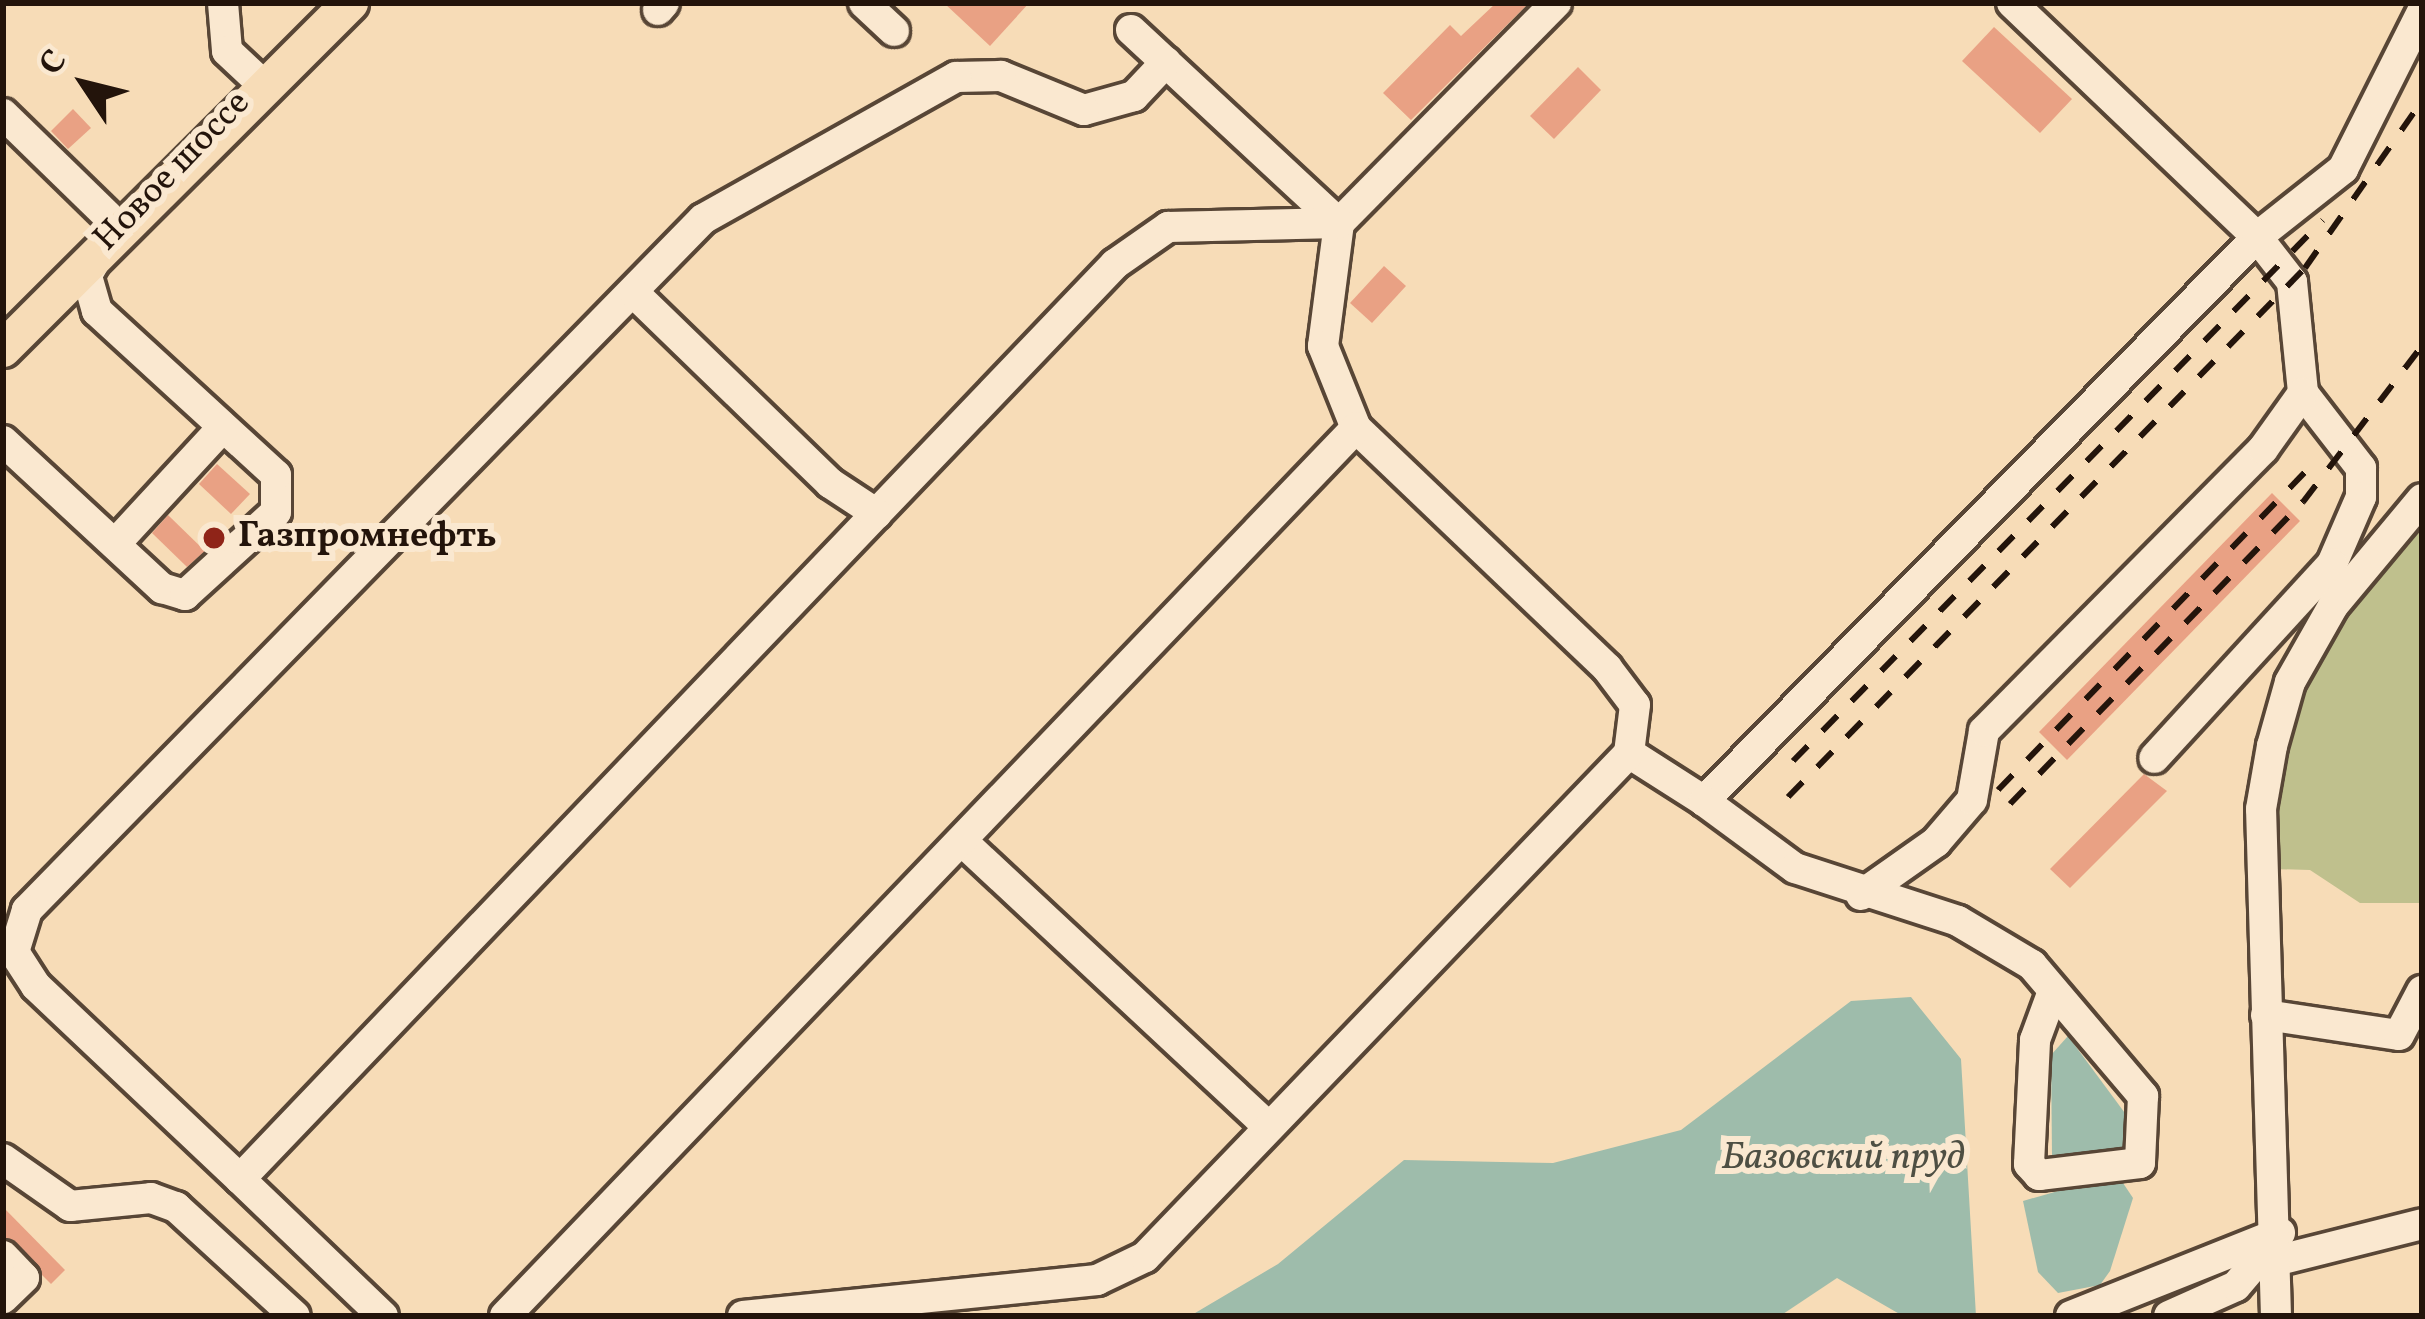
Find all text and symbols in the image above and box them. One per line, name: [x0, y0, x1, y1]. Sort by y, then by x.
north arrow: [24, 24, 144, 144]
text: С: [30, 41, 79, 85]
street label: Новое шоссе: [86, 83, 260, 261]
place label: Газпромнефть: [238, 516, 497, 560]
marker: Газпромнефть: [201, 525, 227, 551]
water label: Базовский пруд: [1722, 1135, 1964, 1181]

